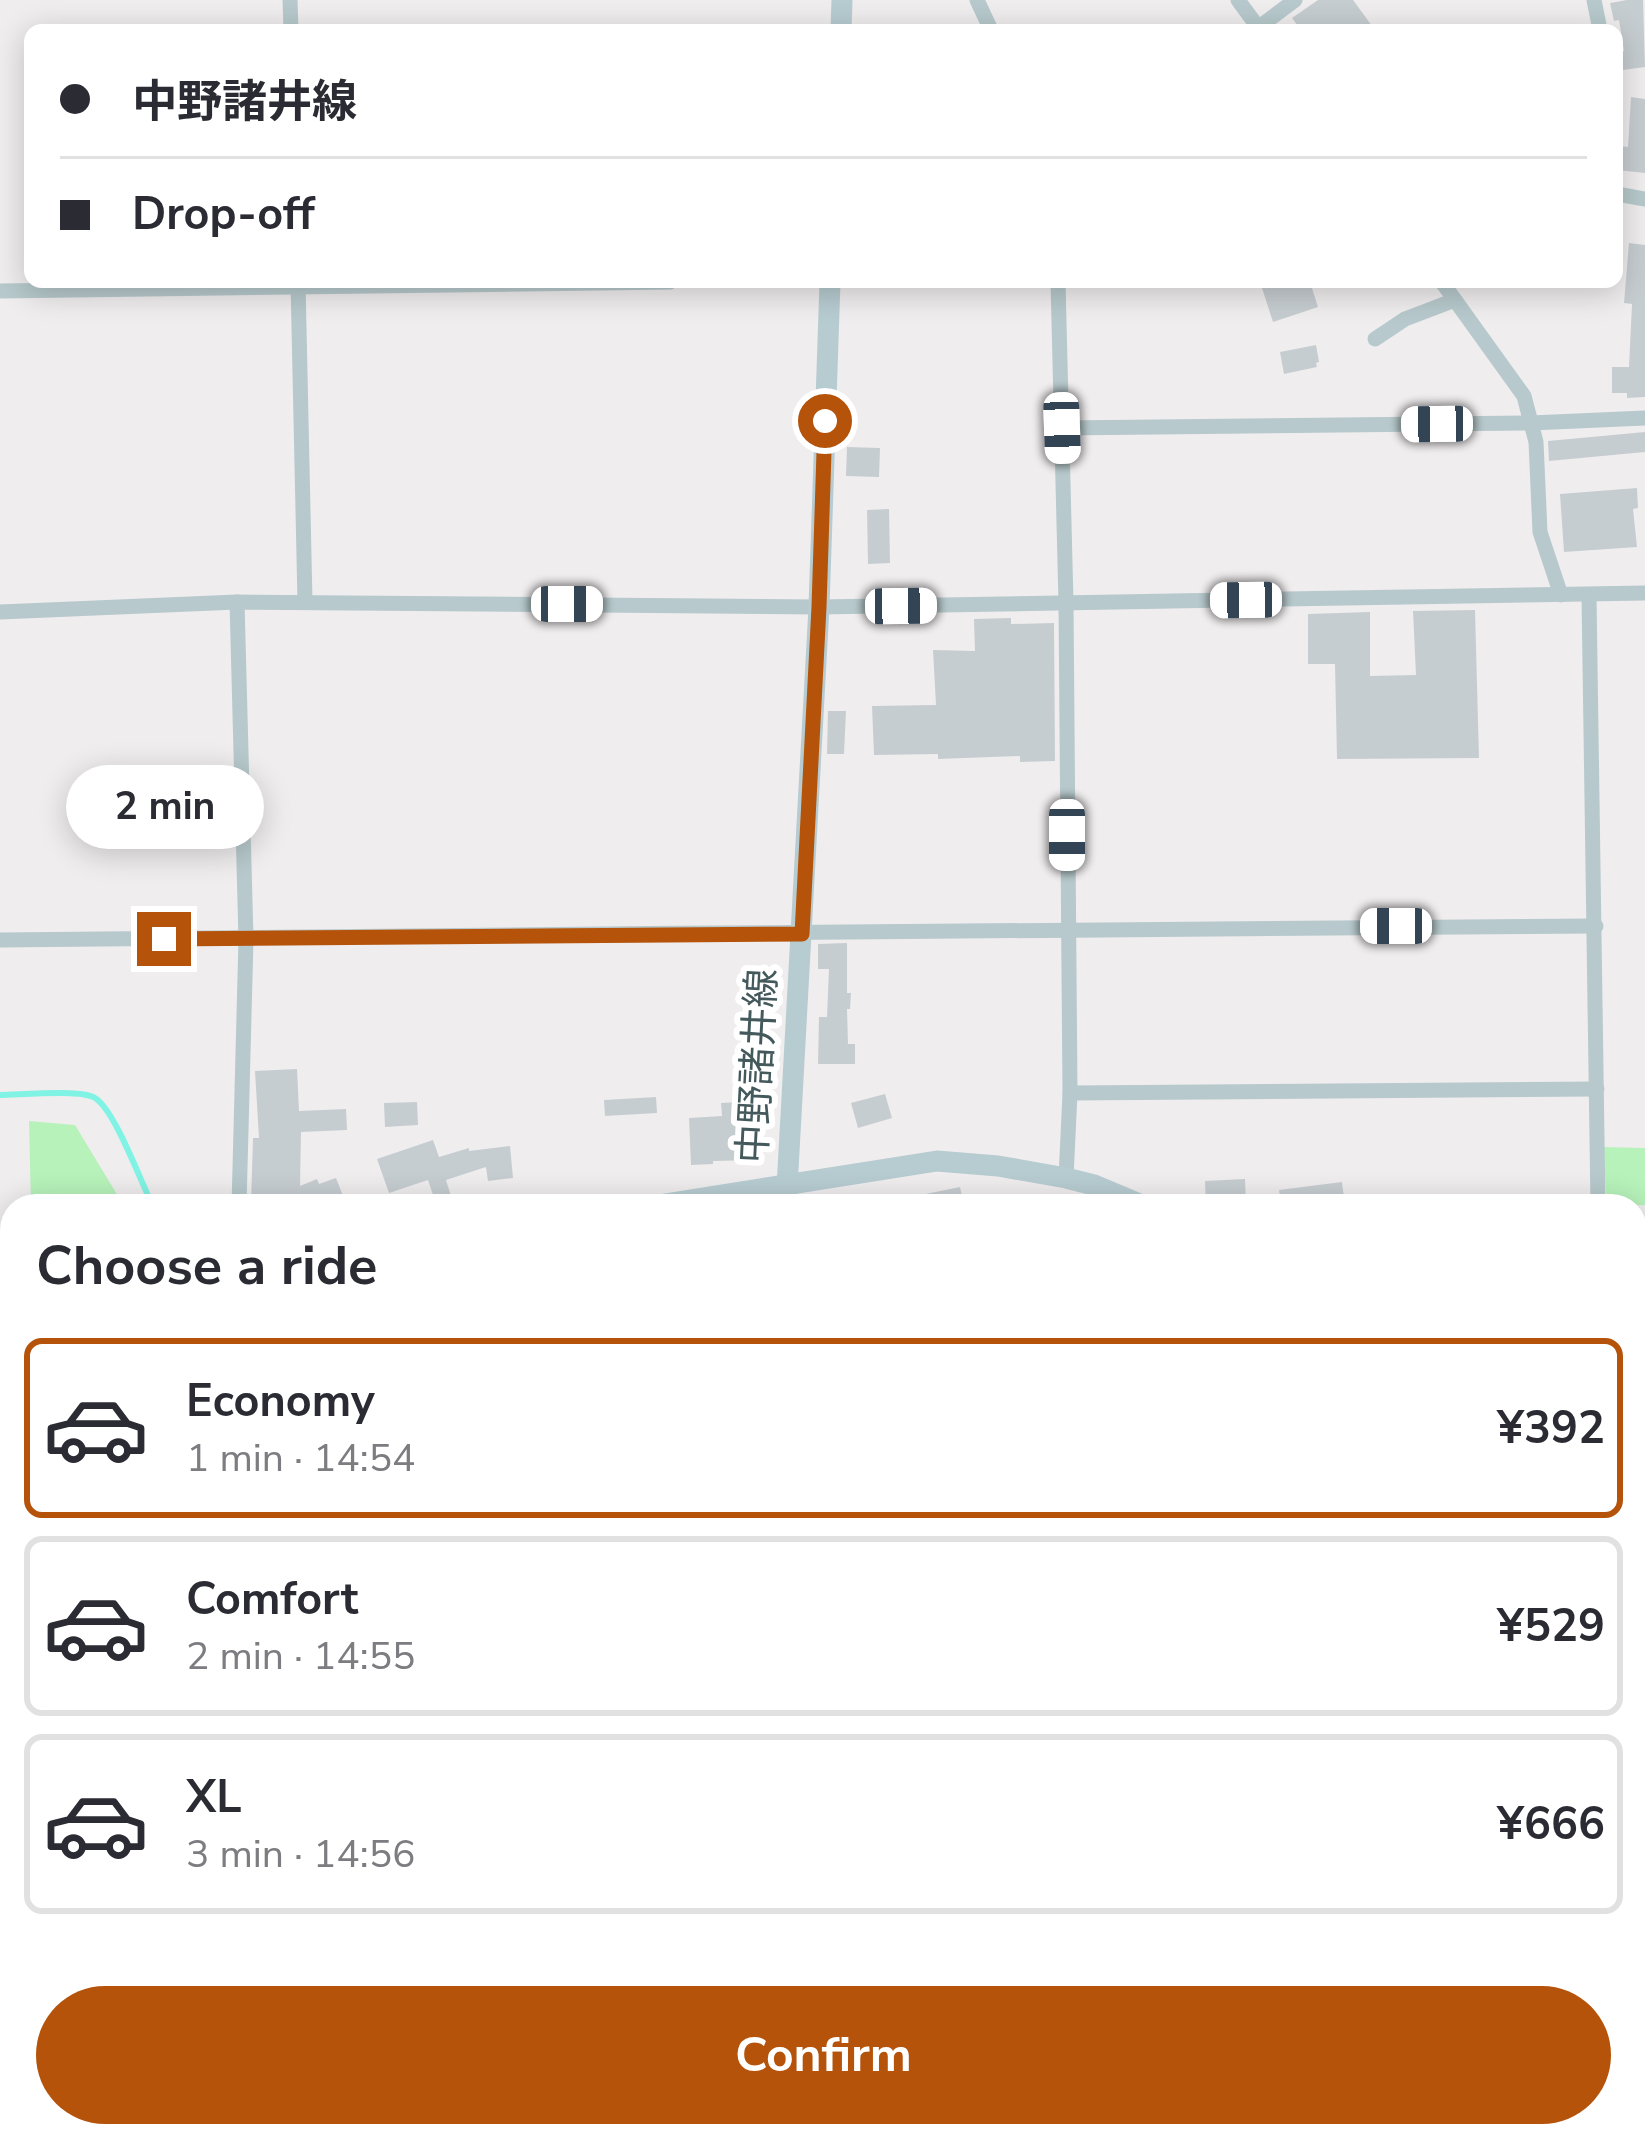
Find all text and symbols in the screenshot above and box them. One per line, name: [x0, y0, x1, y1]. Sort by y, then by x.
text: 中野諸井線: [132, 72, 357, 133]
text: Drop-off: [132, 184, 315, 245]
car: [1043, 391, 1081, 465]
route start: [798, 394, 852, 448]
car: [1401, 405, 1473, 443]
car: [1210, 581, 1282, 619]
car: [531, 586, 603, 622]
car: [865, 587, 937, 625]
callout: 2 min: [65, 765, 263, 849]
text: 2 min: [115, 780, 215, 833]
car: [1049, 799, 1085, 871]
car: [1360, 908, 1432, 944]
route end: [137, 912, 191, 966]
street label: 中野諸井線: [726, 967, 790, 1165]
text: Choose a ride: [36, 1229, 377, 1303]
text: Economy: [186, 1371, 375, 1432]
icon: car: [42, 1374, 150, 1482]
text: ¥392: [1497, 1398, 1605, 1459]
text: 1 min · 14:54: [186, 1432, 415, 1485]
text: Comfort: [186, 1569, 358, 1630]
icon: car: [42, 1572, 150, 1680]
text: ¥529: [1497, 1596, 1605, 1657]
text: 2 min · 14:55: [186, 1630, 415, 1683]
text: XL: [186, 1767, 242, 1828]
icon: car: [42, 1770, 150, 1878]
text: ¥666: [1497, 1794, 1605, 1855]
text: 3 min · 14:56: [186, 1828, 415, 1881]
button: Confirm: [36, 1986, 1611, 2124]

